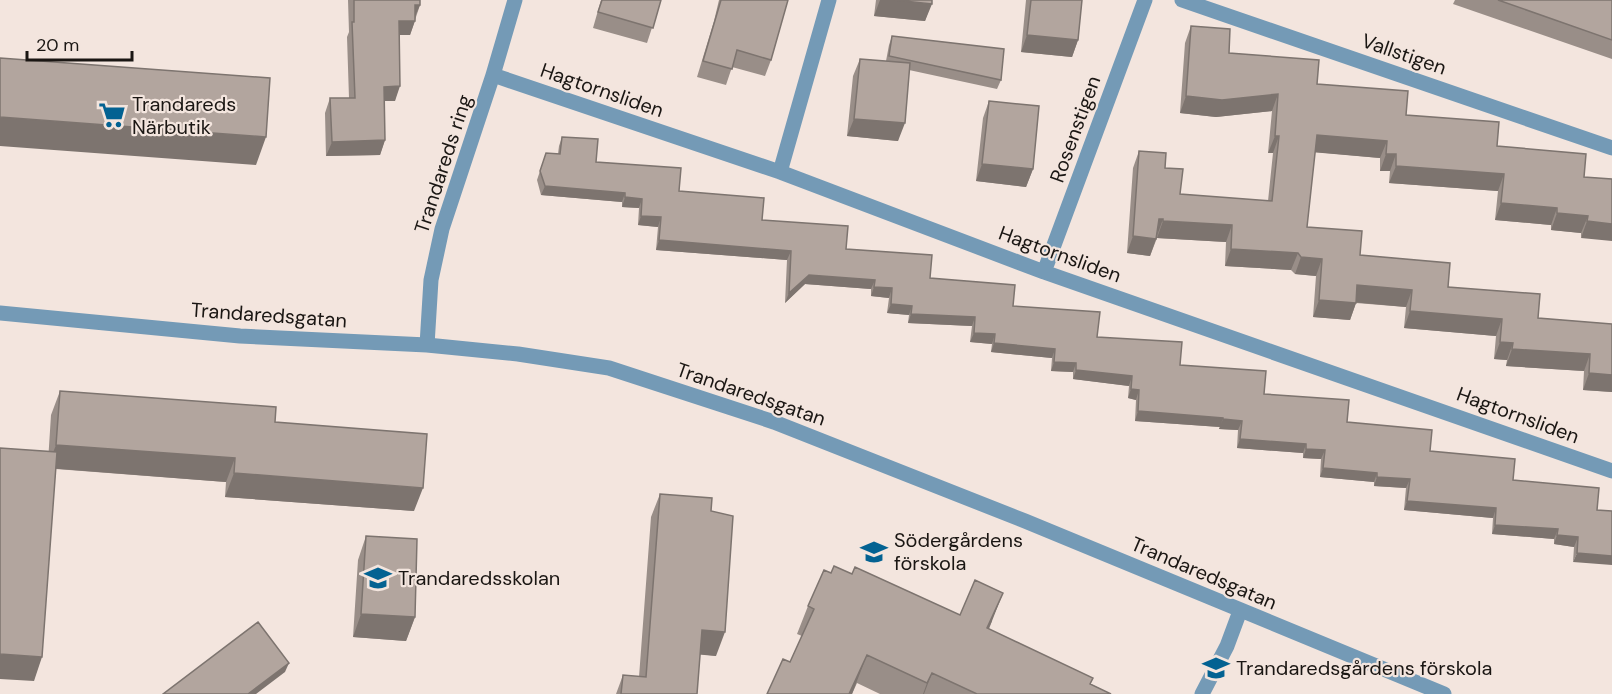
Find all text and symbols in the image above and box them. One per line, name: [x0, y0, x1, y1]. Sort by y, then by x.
scale bar: [27, 24, 132, 62]
street label: Vallstigen: [1358, 27, 1450, 81]
text: 20 m: [36, 33, 79, 57]
street label: Hagtornsliden: [537, 57, 667, 123]
street label: Rosenstigen: [1044, 72, 1106, 186]
place label: Trandareds Närbutik: [132, 91, 236, 140]
street label: Trandareds ring: [408, 91, 478, 237]
supermarket icon: Trandareds Närbutik: [97, 100, 127, 130]
street label: Hagtornsliden: [995, 220, 1125, 288]
street label: Trandaredsgatan: [190, 297, 348, 333]
street label: Trandaredsgatan: [673, 356, 829, 432]
street label: Hagtornsliden: [1453, 381, 1583, 449]
place label: Södergårdens förskola: [894, 527, 1023, 576]
street label: Trandaredsgatan: [1127, 531, 1281, 615]
school or university icon: Södergårdens förskola: [859, 537, 889, 567]
school or university icon: Trandaredsskolan: [363, 563, 393, 593]
place label: Trandaredsskolan: [398, 565, 560, 591]
school or university icon: Trandaredsgårdens förskola: [1201, 653, 1231, 683]
place label: Trandaredsgårdens förskola: [1236, 655, 1492, 681]

